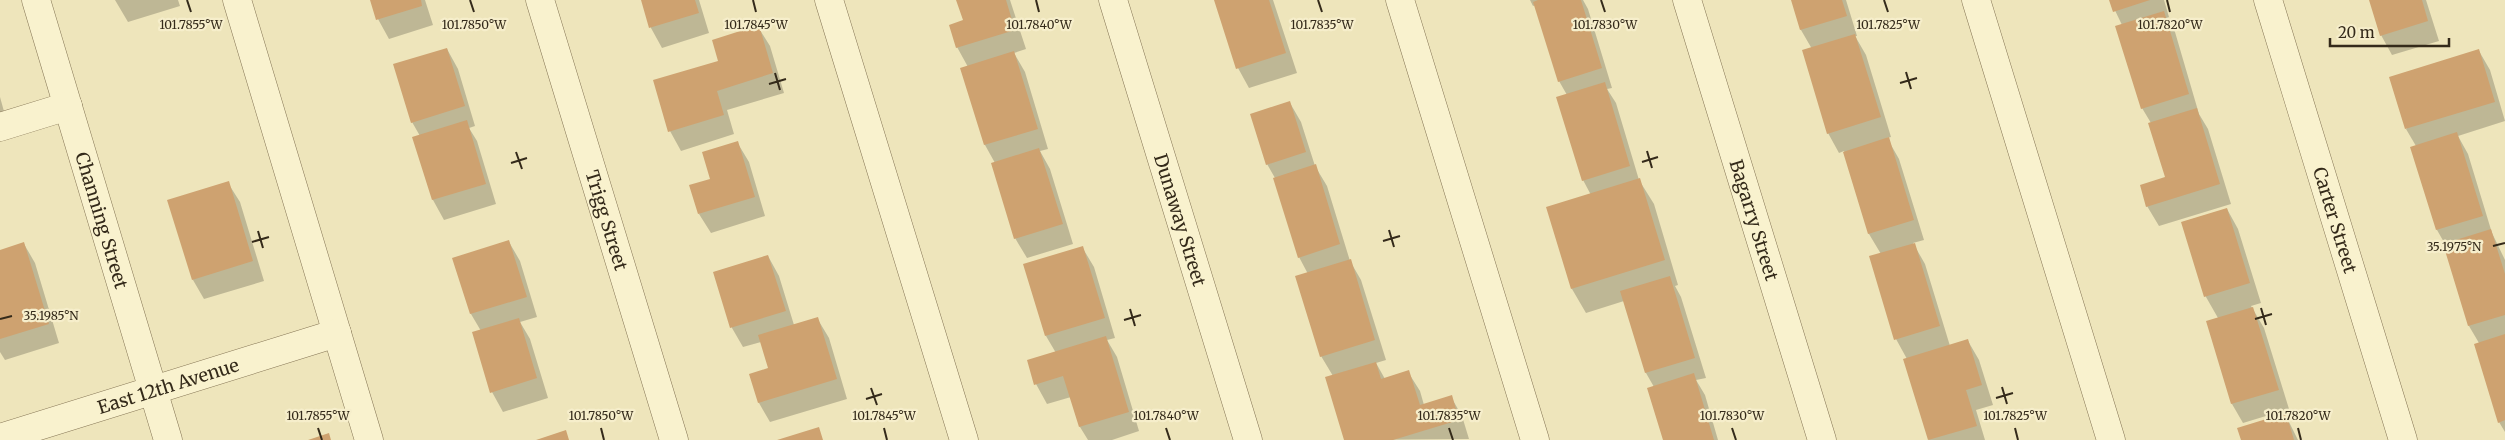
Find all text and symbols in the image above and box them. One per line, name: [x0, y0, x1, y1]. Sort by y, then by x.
scale bar: [2330, 15, 2449, 47]
text: 101.7855°W: [159, 17, 224, 32]
text: 101.7850°W: [442, 17, 507, 32]
text: 101.7845°W: [724, 17, 789, 32]
text: 101.7840°W: [1006, 17, 1073, 32]
text: 101.7835°W: [1291, 17, 1355, 32]
text: 101.7830°W: [1573, 17, 1638, 32]
text: 101.7825°W: [1856, 17, 1921, 32]
text: 101.7820°W: [2138, 17, 2203, 32]
text: 20 m: [2338, 23, 2375, 42]
street label: Channing Street: [71, 149, 133, 291]
street label: Dunaway Street: [1149, 151, 1212, 289]
street label: Bagarry Street: [1725, 156, 1784, 283]
street label: Carter Street: [2308, 164, 2363, 276]
street label: Trigg Street: [581, 167, 633, 273]
text: 35.1975°N: [2427, 239, 2482, 254]
text: 35.1985°N: [24, 308, 79, 323]
street label: East 12th Avenue: [95, 353, 241, 418]
text: 101.7855°W: [286, 408, 351, 423]
text: 101.7850°W: [569, 408, 634, 423]
text: 101.7845°W: [852, 408, 917, 423]
text: 101.7840°W: [1133, 408, 1200, 423]
text: 101.7835°W: [1418, 408, 1482, 423]
text: 101.7830°W: [1700, 408, 1765, 423]
text: 101.7825°W: [1983, 408, 2048, 423]
text: 101.7820°W: [2266, 408, 2331, 423]

